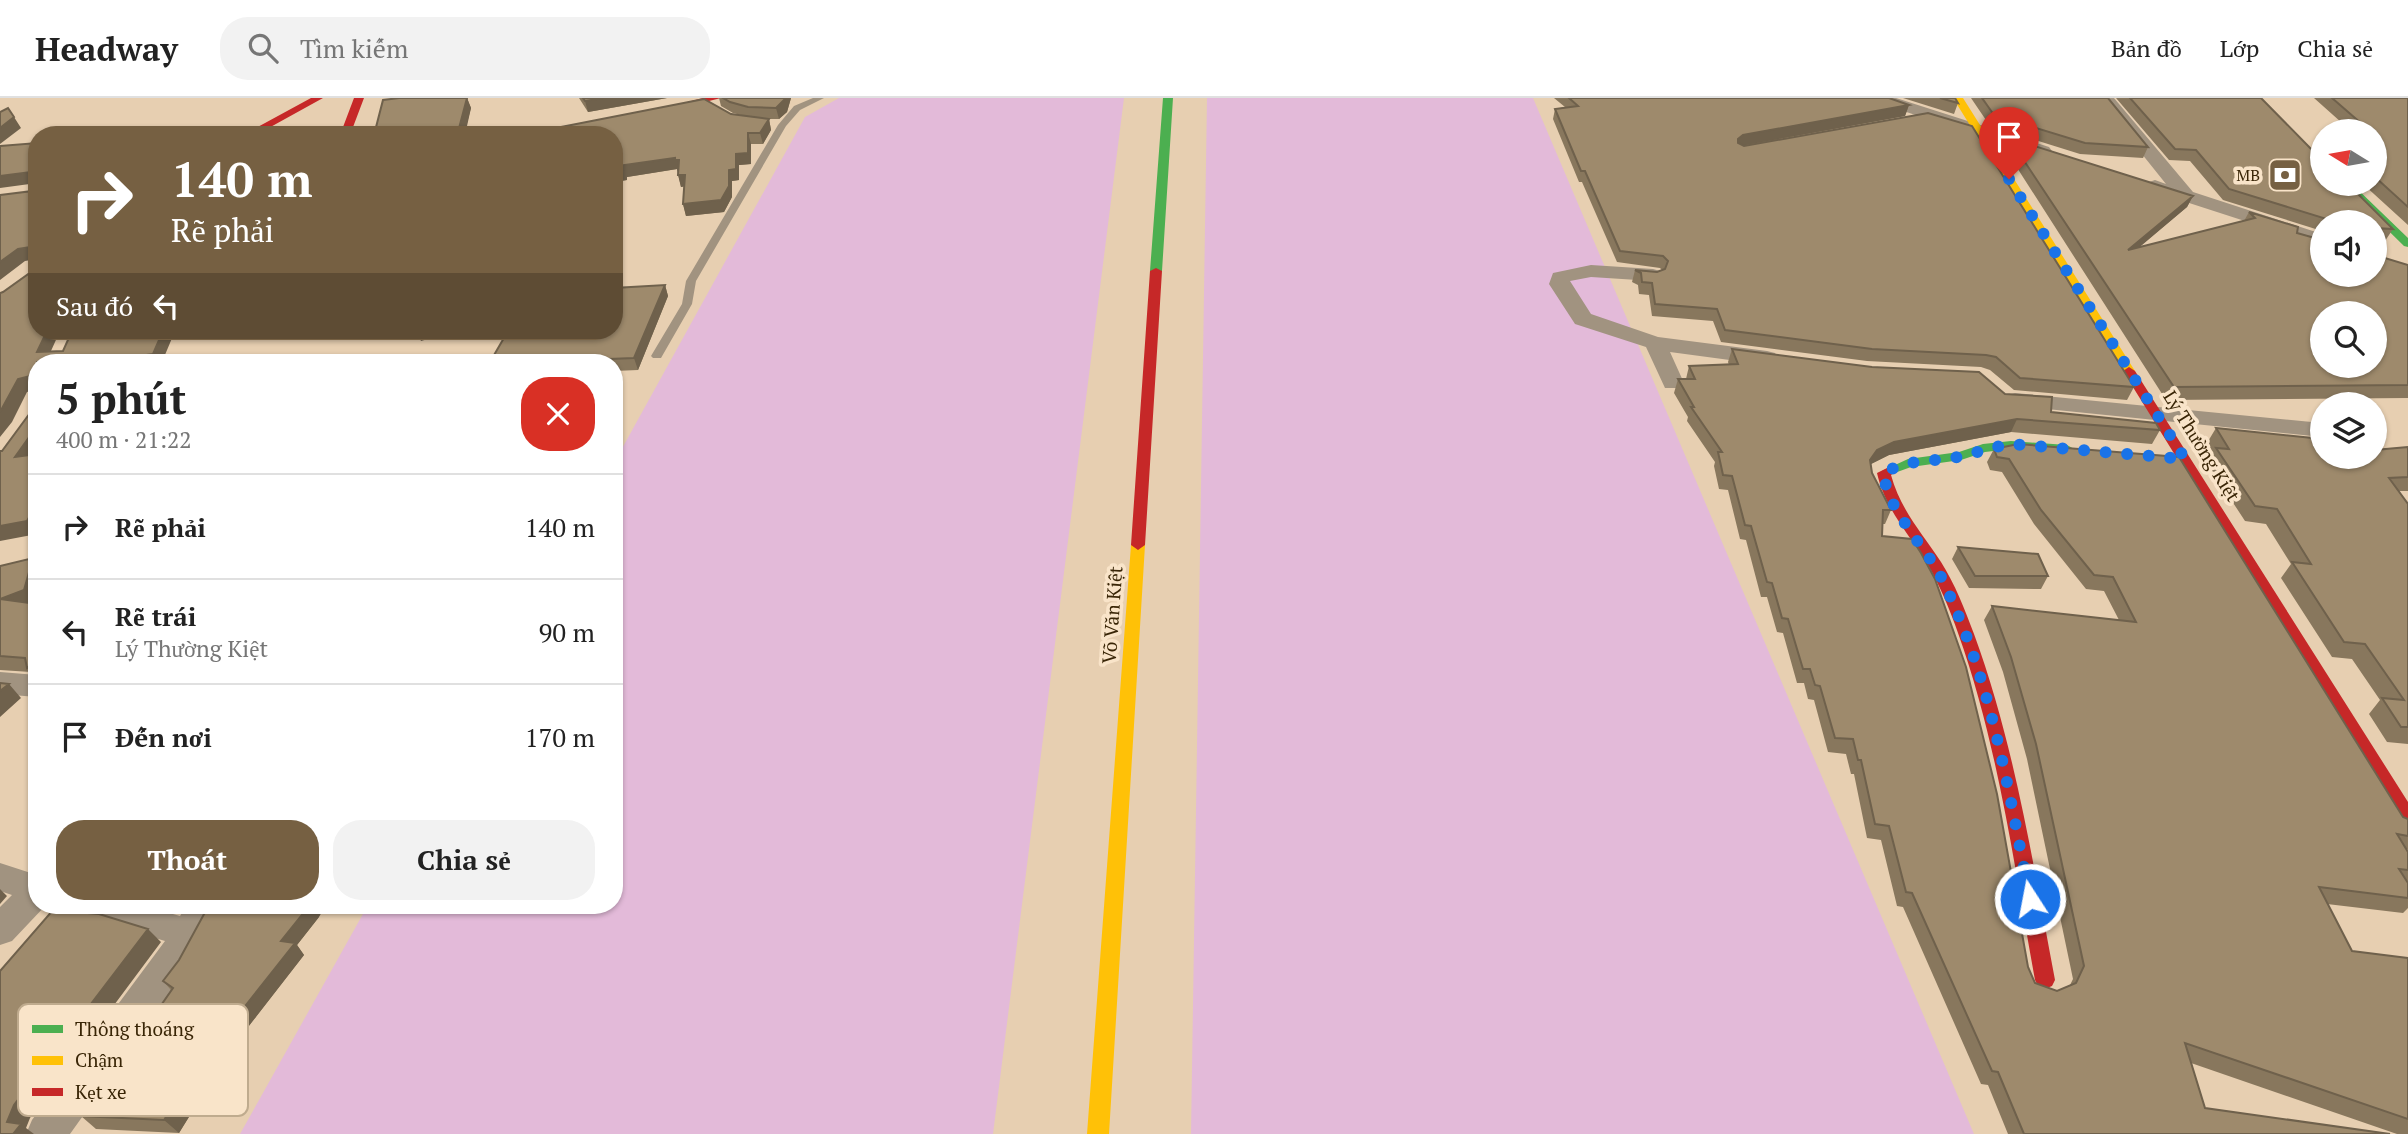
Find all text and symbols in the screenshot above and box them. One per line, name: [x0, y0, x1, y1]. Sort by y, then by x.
search box: [220, 17, 710, 80]
text: Headway: [35, 27, 178, 70]
icon: search: [244, 29, 282, 67]
text: Tìm kiếm: [300, 31, 408, 65]
text: Bản đồ: [2111, 32, 2182, 64]
text: Lớp: [2220, 32, 2259, 64]
text: Chia sẻ: [2297, 32, 2373, 64]
pin: [1979, 107, 2039, 179]
icon: arrive: [1990, 118, 2028, 156]
north arrow: [2310, 119, 2387, 196]
map controls: [2310, 119, 2387, 469]
text: 140 m: [171, 146, 313, 211]
icon: right: [56, 154, 147, 245]
bank icon: MB: [2266, 156, 2304, 194]
place label: MB: [2236, 164, 2260, 186]
text: Rẽ phải: [171, 209, 274, 251]
button: sound: [2310, 210, 2387, 287]
icon: left: [147, 287, 185, 325]
text: Sau đó: [56, 289, 133, 323]
button: search: [2310, 301, 2387, 378]
text: 5 phút: [56, 370, 186, 426]
button: close: [521, 377, 595, 451]
street label: Lý Thường Kiệt: [2158, 386, 2247, 506]
button: layers: [2310, 392, 2387, 469]
text: 400 m · 21:22: [56, 424, 191, 455]
icon: right: [56, 508, 94, 546]
text: Rẽ phải: [115, 510, 206, 544]
text: 140 m: [525, 510, 595, 544]
street label: Võ Văn Kiệt: [1096, 565, 1127, 664]
text: Rẽ trái: [115, 599, 196, 633]
icon: left: [56, 613, 94, 651]
text: 90 m: [539, 615, 595, 649]
text: Lý Thường Kiệt: [115, 633, 268, 664]
icon: arrive: [56, 718, 94, 756]
text: Đến nơi: [115, 720, 212, 754]
text: 170 m: [525, 720, 595, 754]
button: Thoát: [56, 820, 319, 900]
button: Chia sẻ: [333, 820, 595, 900]
position arrow: [1993, 862, 2067, 936]
legend: [18, 1004, 248, 1116]
text: Thông thoáng: [75, 1016, 195, 1041]
text: Chậm: [75, 1047, 124, 1072]
text: Kẹt xe: [75, 1079, 127, 1104]

